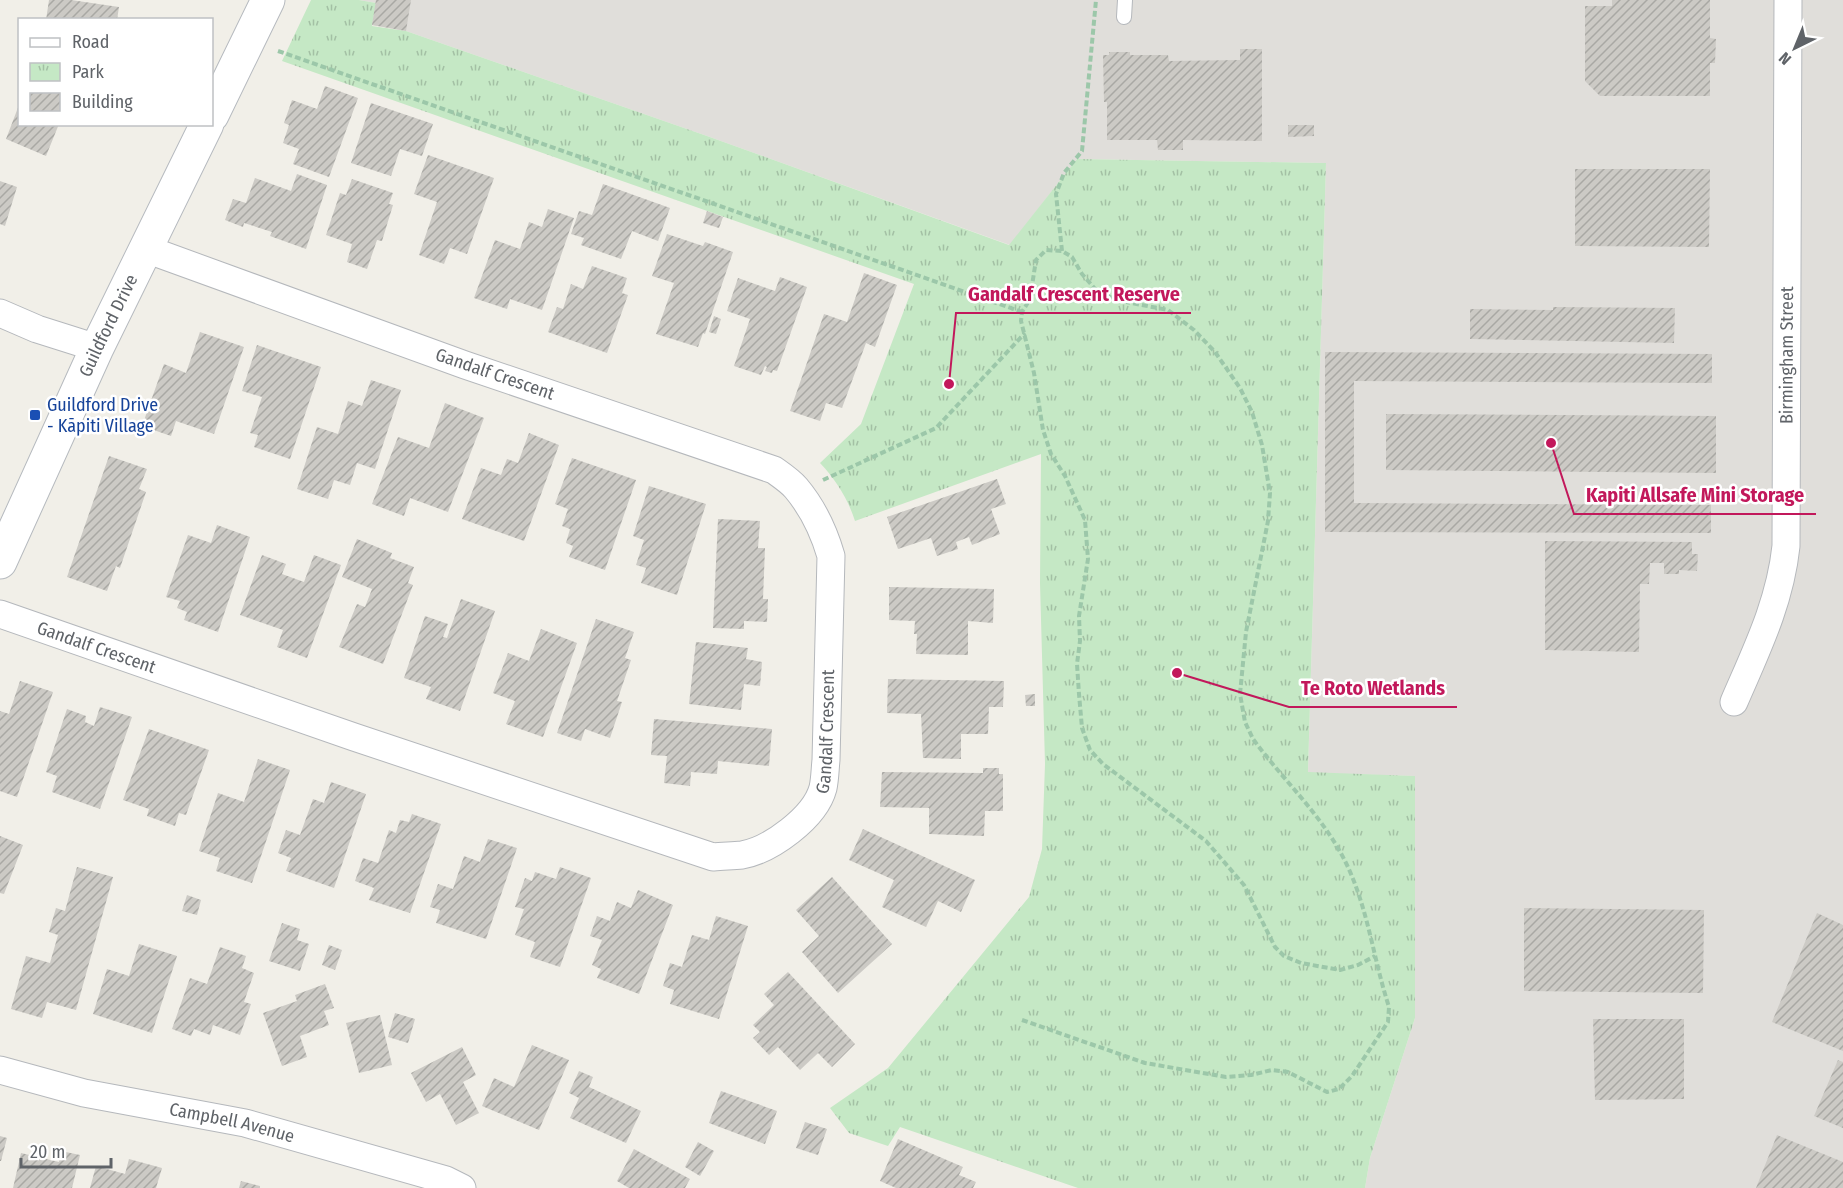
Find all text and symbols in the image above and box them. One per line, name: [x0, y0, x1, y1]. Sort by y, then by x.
legend: [18, 18, 213, 126]
north arrow: [1765, 18, 1825, 78]
text: Road: [72, 31, 109, 53]
text: N: [1775, 48, 1795, 69]
text: Park: [72, 61, 105, 83]
text: Building: [72, 91, 133, 113]
street label: Guildford Drive: [74, 271, 142, 380]
callout: Gandalf Crescent Reserve: [956, 275, 1191, 313]
text: Gandalf Crescent Reserve: [968, 282, 1180, 306]
street label: Birmingham Street: [1775, 286, 1798, 424]
street label: Gandalf Crescent: [433, 343, 557, 405]
place label: Guildford Drive - Kāpiti Village: [47, 394, 158, 437]
marker: Guildford Drive - Kāpiti Village: [28, 408, 42, 422]
callout: Kapiti Allsafe Mini Storage: [1574, 476, 1816, 514]
text: Kapiti Allsafe Mini Storage: [1586, 483, 1804, 507]
street label: Gandalf Crescent: [34, 617, 159, 678]
street label: Gandalf Crescent: [811, 669, 839, 796]
callout: Te Roto Wetlands: [1289, 669, 1457, 707]
text: Te Roto Wetlands: [1301, 676, 1445, 700]
street label: Campbell Avenue: [168, 1098, 297, 1148]
scale bar: [21, 1131, 111, 1169]
text: 20 m: [30, 1141, 65, 1163]

